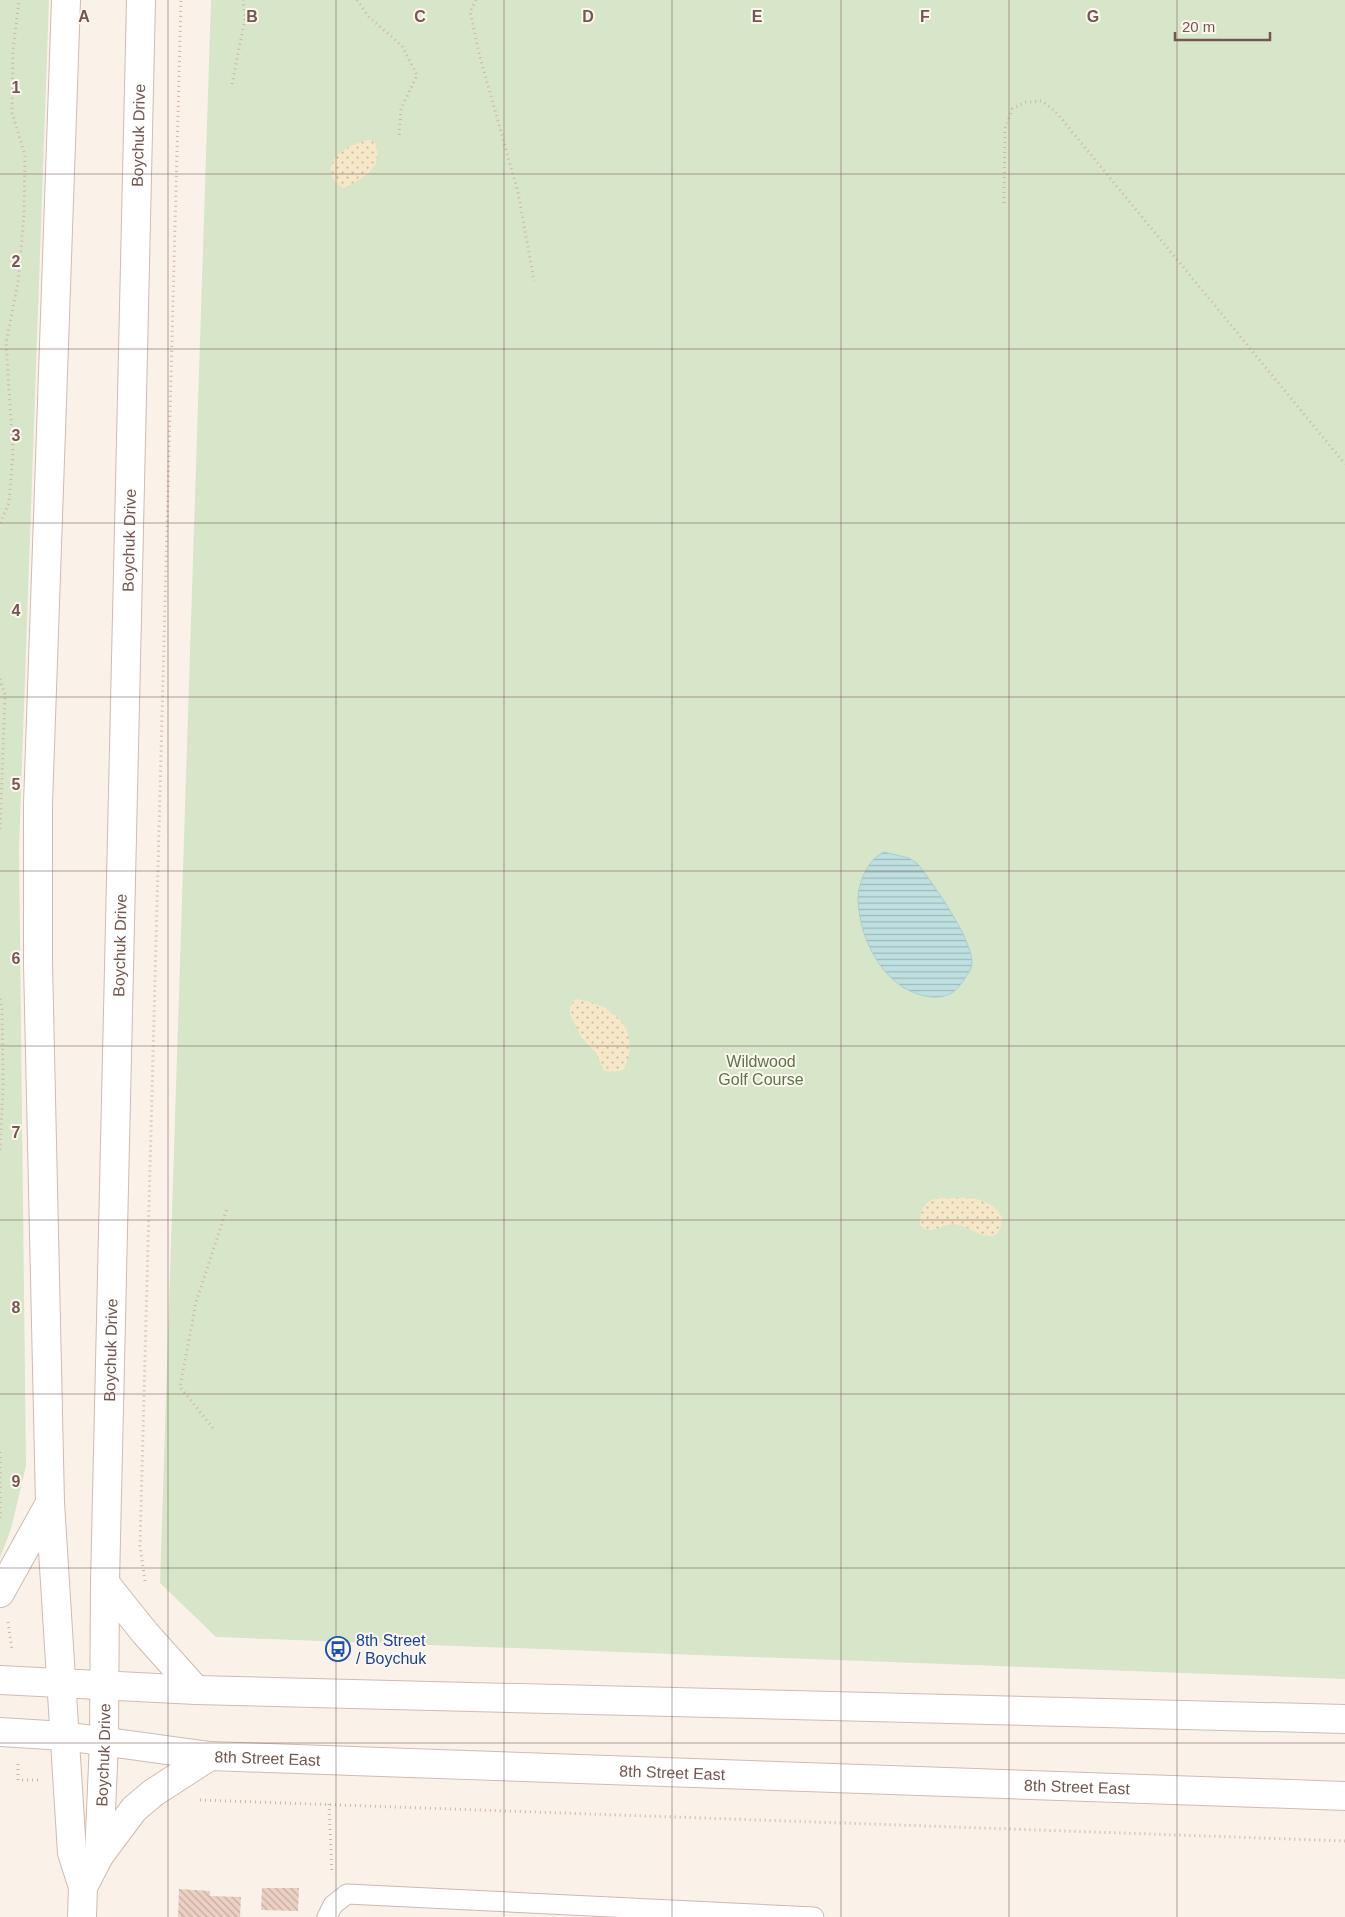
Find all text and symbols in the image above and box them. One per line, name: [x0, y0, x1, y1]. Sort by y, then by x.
text: A: [78, 8, 90, 25]
text: B: [246, 8, 258, 25]
text: C: [414, 8, 426, 25]
text: D: [582, 8, 594, 25]
text: E: [752, 8, 763, 25]
text: F: [920, 8, 930, 25]
text: G: [1087, 8, 1099, 25]
scale bar: [1175, 10, 1270, 42]
text: 20 m: [1182, 18, 1215, 35]
text: 1: [12, 79, 21, 96]
street label: Boychuk Drive: [128, 83, 148, 187]
text: 2: [12, 253, 21, 270]
text: 3: [12, 427, 21, 444]
street label: Boychuk Drive: [119, 488, 138, 592]
text: 4: [12, 602, 21, 619]
text: 5: [12, 776, 21, 793]
street label: Boychuk Drive: [110, 893, 129, 997]
text: 6: [12, 950, 21, 967]
park label: Wildwood Golf Course: [718, 1053, 804, 1088]
text: 7: [12, 1124, 21, 1141]
street label: Boychuk Drive: [101, 1298, 120, 1402]
text: 8: [12, 1299, 21, 1316]
text: 9: [12, 1473, 21, 1490]
place label: 8th Street / Boychuk: [356, 1632, 427, 1667]
bus stop icon: 8th Street / Boychuk: [325, 1636, 351, 1662]
street label: Boychuk Drive: [93, 1703, 113, 1807]
street label: 8th Street East: [214, 1748, 321, 1768]
street label: 8th Street East: [619, 1762, 726, 1783]
street label: 8th Street East: [1024, 1776, 1131, 1797]

